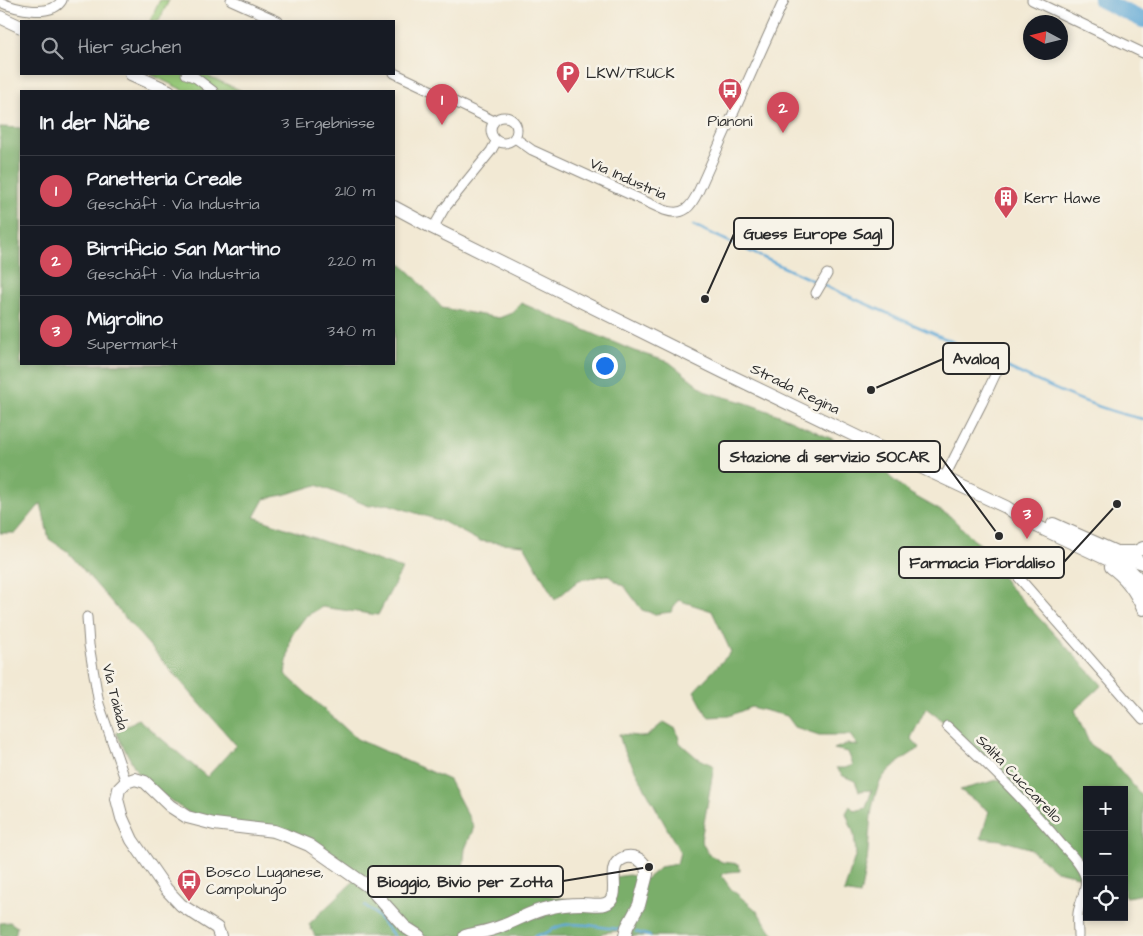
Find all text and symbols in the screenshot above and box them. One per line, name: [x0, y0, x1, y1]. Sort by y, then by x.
north arrow: [1023, 15, 1068, 60]
search box: [20, 20, 395, 75]
icon: search: [38, 34, 66, 62]
text: Hier suchen: [78, 34, 181, 61]
parking icon: LKW/TRUCK: [555, 60, 581, 94]
place label: LKW/TRUCK: [586, 63, 675, 84]
bus stop icon: Pianoni: [717, 77, 743, 111]
pin: 1: [426, 84, 458, 125]
pin: 2: [767, 92, 799, 133]
text: In der Nähe: [40, 108, 150, 137]
place label: Pianoni: [707, 111, 753, 132]
text: 3 Ergebnisse: [281, 112, 375, 134]
street label: Via Industria: [586, 153, 670, 205]
text: Panetteria Creale: [87, 166, 242, 193]
text: 1: [55, 180, 57, 202]
text: 210 m: [335, 180, 375, 202]
building icon: Kerr Hawe: [993, 185, 1019, 219]
place label: Kerr Hawe: [1024, 188, 1101, 209]
text: Geschäft · Via Industria: [87, 193, 260, 215]
callout: Guess Europe Sagl: [734, 218, 893, 249]
text: Guess Europe Sagl: [744, 223, 883, 247]
text: Birrificio San Martino: [87, 236, 280, 263]
text: 2: [51, 250, 61, 272]
text: 220 m: [328, 250, 375, 272]
text: Geschäft · Via Industria: [87, 263, 260, 285]
text: Migrolino: [87, 306, 163, 333]
text: 3: [52, 320, 60, 342]
text: 340 m: [327, 320, 375, 342]
text: Supermarkt: [87, 333, 178, 355]
callout: Avaloq: [943, 343, 1009, 374]
text: Avaloq: [953, 348, 1000, 370]
your location: [592, 353, 618, 379]
street label: Strada Regina: [746, 358, 843, 421]
callout: Stazione di servizio SOCAR: [719, 441, 940, 472]
text: Stazione di servizio SOCAR: [729, 446, 930, 468]
pin: 3: [1011, 498, 1043, 539]
callout: Farmacia Fiordaliso: [899, 547, 1064, 578]
text: Farmacia Fiordaliso: [909, 552, 1056, 574]
street label: Via Taiáda: [97, 662, 133, 733]
street label: Salita Cuccarello: [971, 730, 1067, 828]
map controls: [1083, 786, 1128, 921]
button: +: [1083, 786, 1128, 831]
button: −: [1083, 831, 1128, 876]
place label: Bosco Luganese, Campolungo: [206, 862, 324, 901]
callout: Bioggio, Bivio per Zotta: [368, 866, 563, 897]
bus stop icon: Bosco Luganese, Campolungo: [176, 868, 202, 902]
text: Bioggio, Bivio per Zotta: [377, 871, 554, 895]
button: locate: [1083, 876, 1128, 921]

